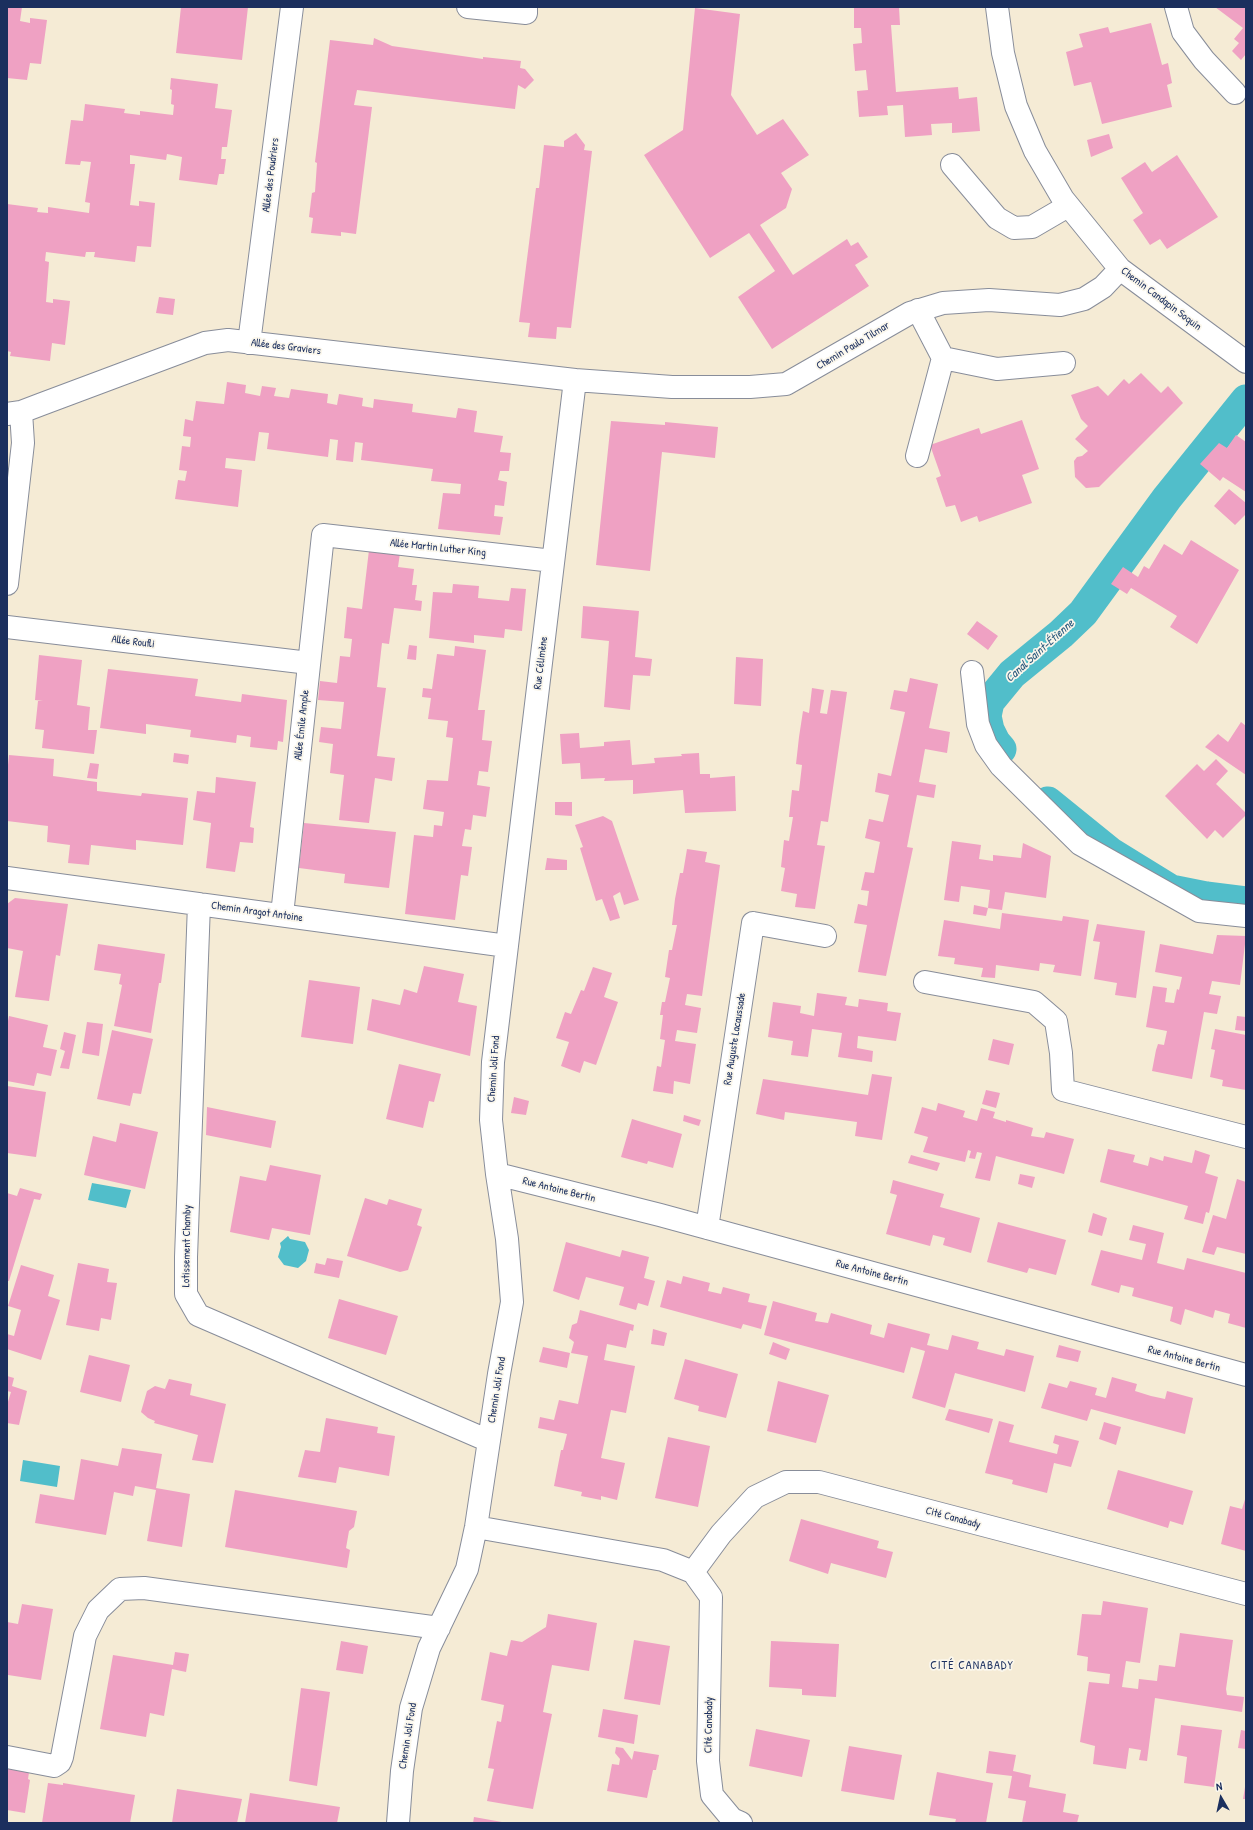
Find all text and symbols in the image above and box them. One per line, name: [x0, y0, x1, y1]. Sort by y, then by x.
street label: Allée des Poudriers: [260, 137, 282, 213]
street label: Chemin Candapin Soquin: [1118, 264, 1204, 334]
street label: Chemin Paulo Tilmar: [814, 319, 892, 373]
street label: Allée des Graviers: [250, 336, 322, 358]
street label: Allée Martin Luther King: [389, 536, 487, 560]
water label: Canal Saint-Étienne: [1003, 616, 1077, 686]
street label: Allée Roufli: [111, 633, 155, 651]
street label: Rue Célimène: [531, 636, 551, 690]
street label: Allée Émile Ample: [292, 689, 312, 761]
street label: Chemin Aragot Antoine: [210, 899, 304, 925]
street label: Rue Auguste Lacaussade: [721, 992, 749, 1086]
street label: Chemin Joli Fond: [485, 1035, 503, 1103]
street label: Rue Antoine Bertin: [521, 1175, 597, 1205]
street label: Lotissement Chamby: [180, 1205, 194, 1287]
street label: Rue Antoine Bertin: [834, 1257, 910, 1289]
street label: Rue Antoine Bertin: [1146, 1343, 1222, 1375]
street label: Chemin Joli Fond: [485, 1356, 509, 1424]
street label: Cité Canabady: [924, 1504, 982, 1532]
district label: CITÉ CANABADY: [930, 1659, 1014, 1673]
street label: Cité Canabady: [702, 1697, 716, 1753]
street label: Chemin Joli Fond: [396, 1702, 420, 1770]
north arrow: [1201, 1778, 1241, 1818]
text: N: [1215, 1779, 1223, 1794]

